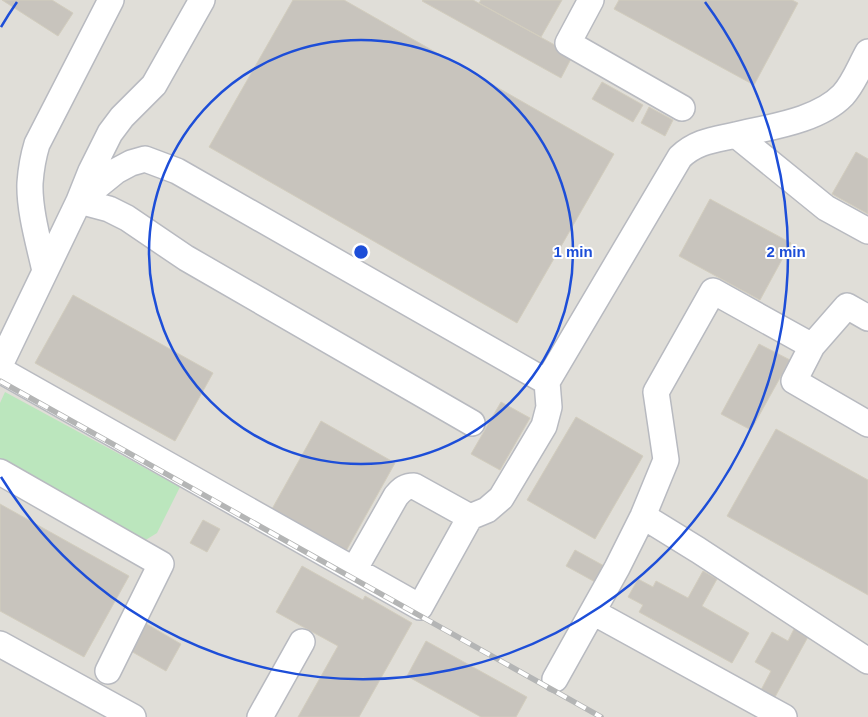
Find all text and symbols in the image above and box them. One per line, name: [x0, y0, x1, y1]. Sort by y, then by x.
centre of rings: [352, 243, 370, 261]
text: 1 min: [553, 243, 593, 260]
text: 2 min: [766, 243, 806, 260]

